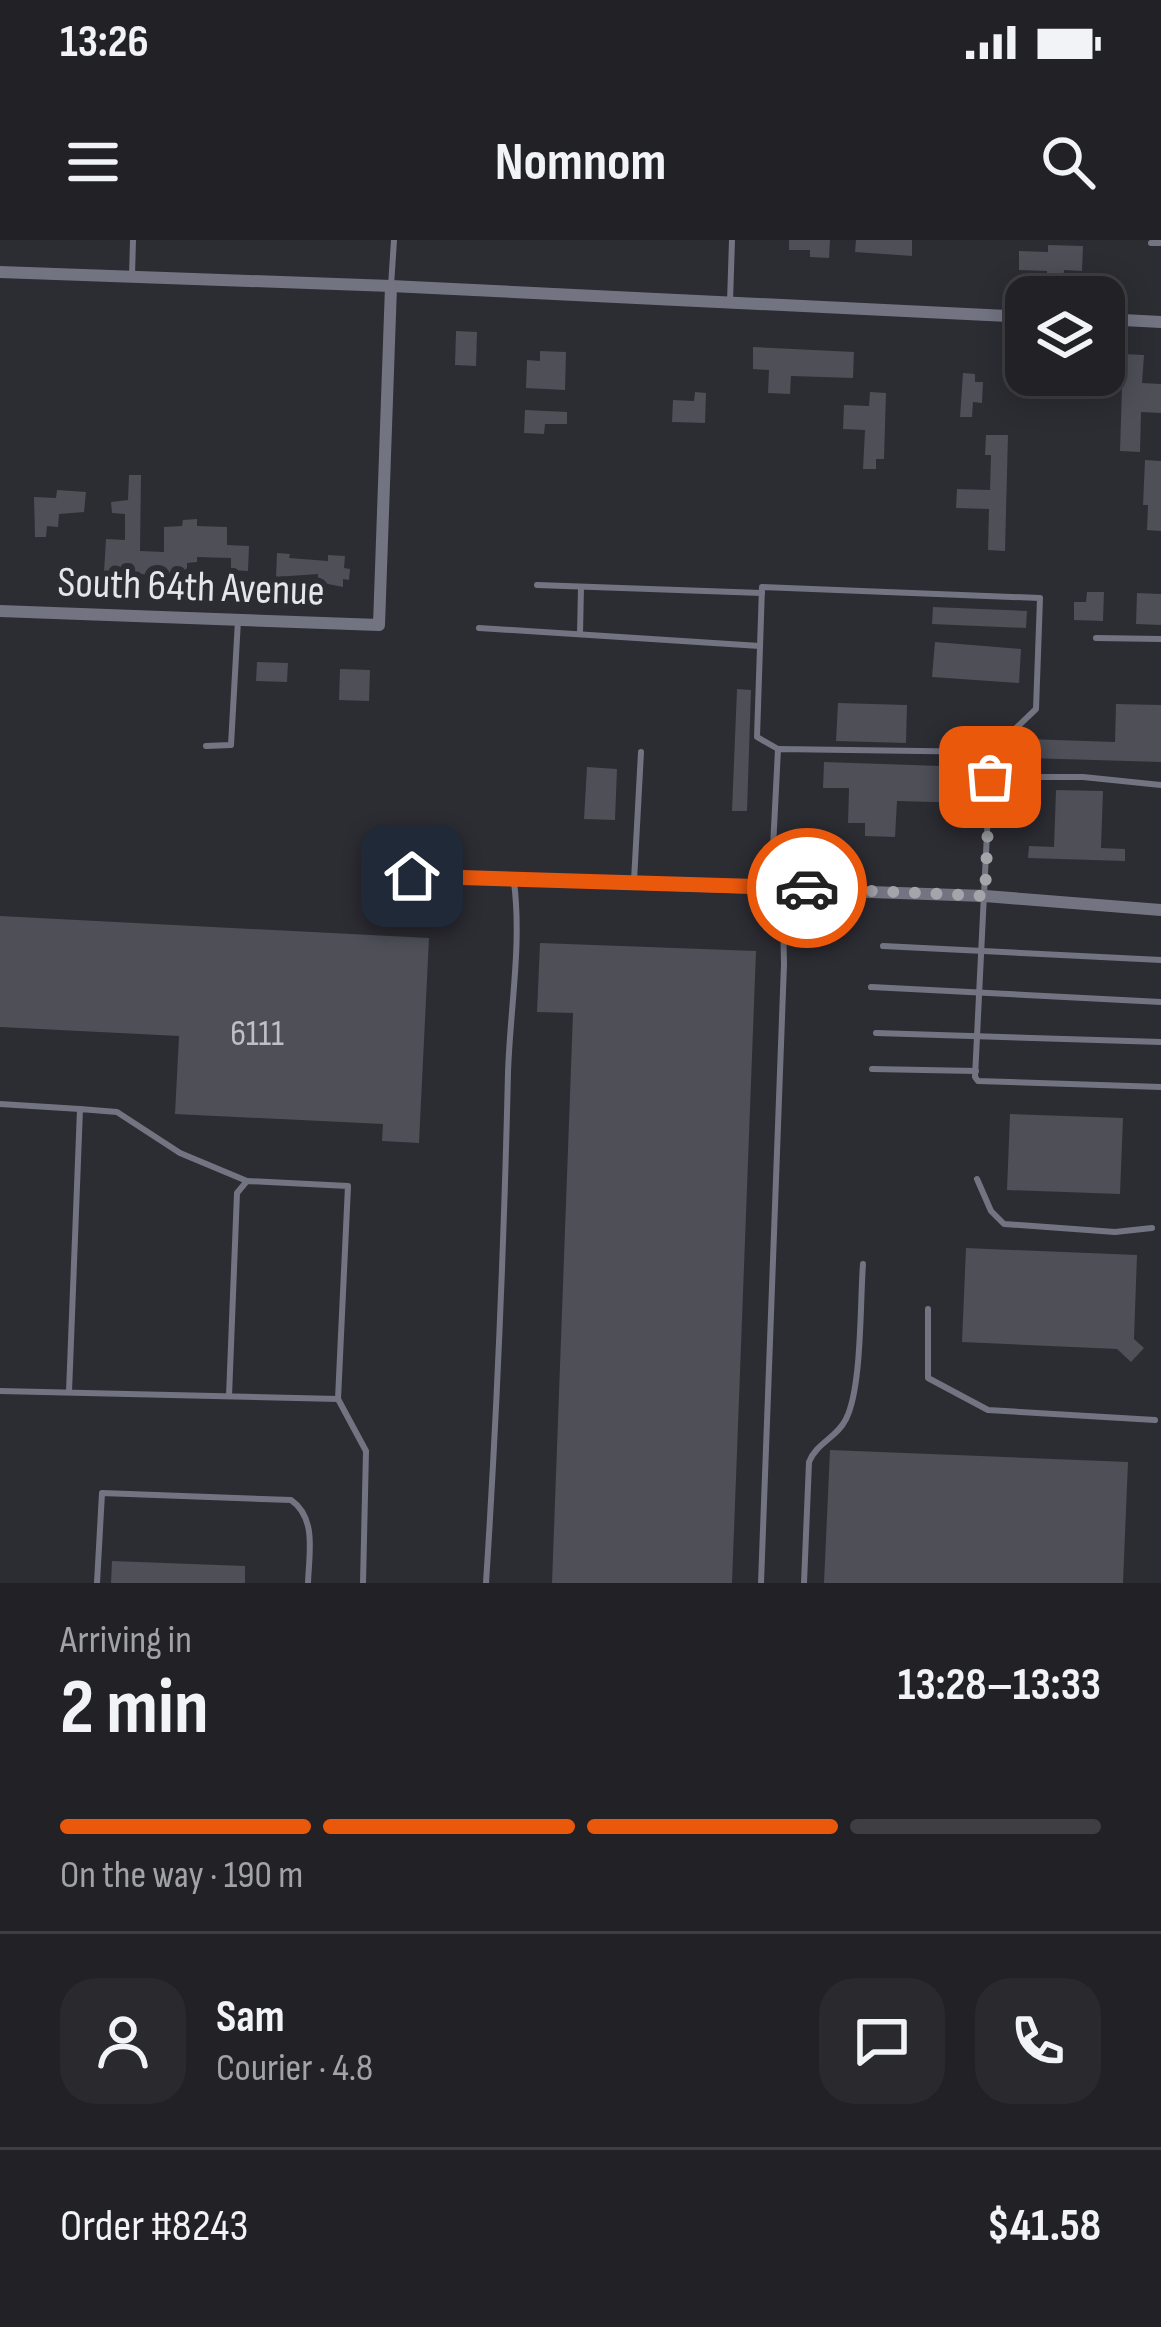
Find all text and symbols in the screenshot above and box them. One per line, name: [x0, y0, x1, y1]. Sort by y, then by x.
text: 13:26: [60, 15, 149, 70]
icon: menu: [60, 129, 126, 195]
icon: search: [1035, 129, 1101, 195]
text: Nomnom: [495, 130, 666, 195]
map controls: [1005, 276, 1125, 396]
button: layers: [1005, 276, 1125, 396]
street label: South 64th Avenue: [56, 557, 325, 618]
pin: [939, 726, 1041, 828]
icon: bag: [957, 744, 1023, 810]
pin: [361, 825, 463, 927]
courier: [747, 828, 867, 948]
icon: home: [379, 843, 445, 909]
icon: car: [774, 855, 840, 921]
house number: 6111: [230, 1013, 284, 1056]
text: Arriving in: [60, 1617, 192, 1664]
text: 13:28–13:33: [898, 1658, 1101, 1713]
text: 2 min: [60, 1662, 209, 1755]
text: On the way · 190 m: [60, 1852, 303, 1899]
button: person: [60, 1978, 186, 2104]
button: chat: [819, 1978, 945, 2104]
button: phone: [975, 1978, 1101, 2104]
text: Sam: [216, 1990, 285, 2045]
text: Courier · 4.8: [216, 2045, 373, 2092]
text: Order #8243: [60, 2199, 248, 2254]
text: $41.58: [987, 2199, 1101, 2254]

